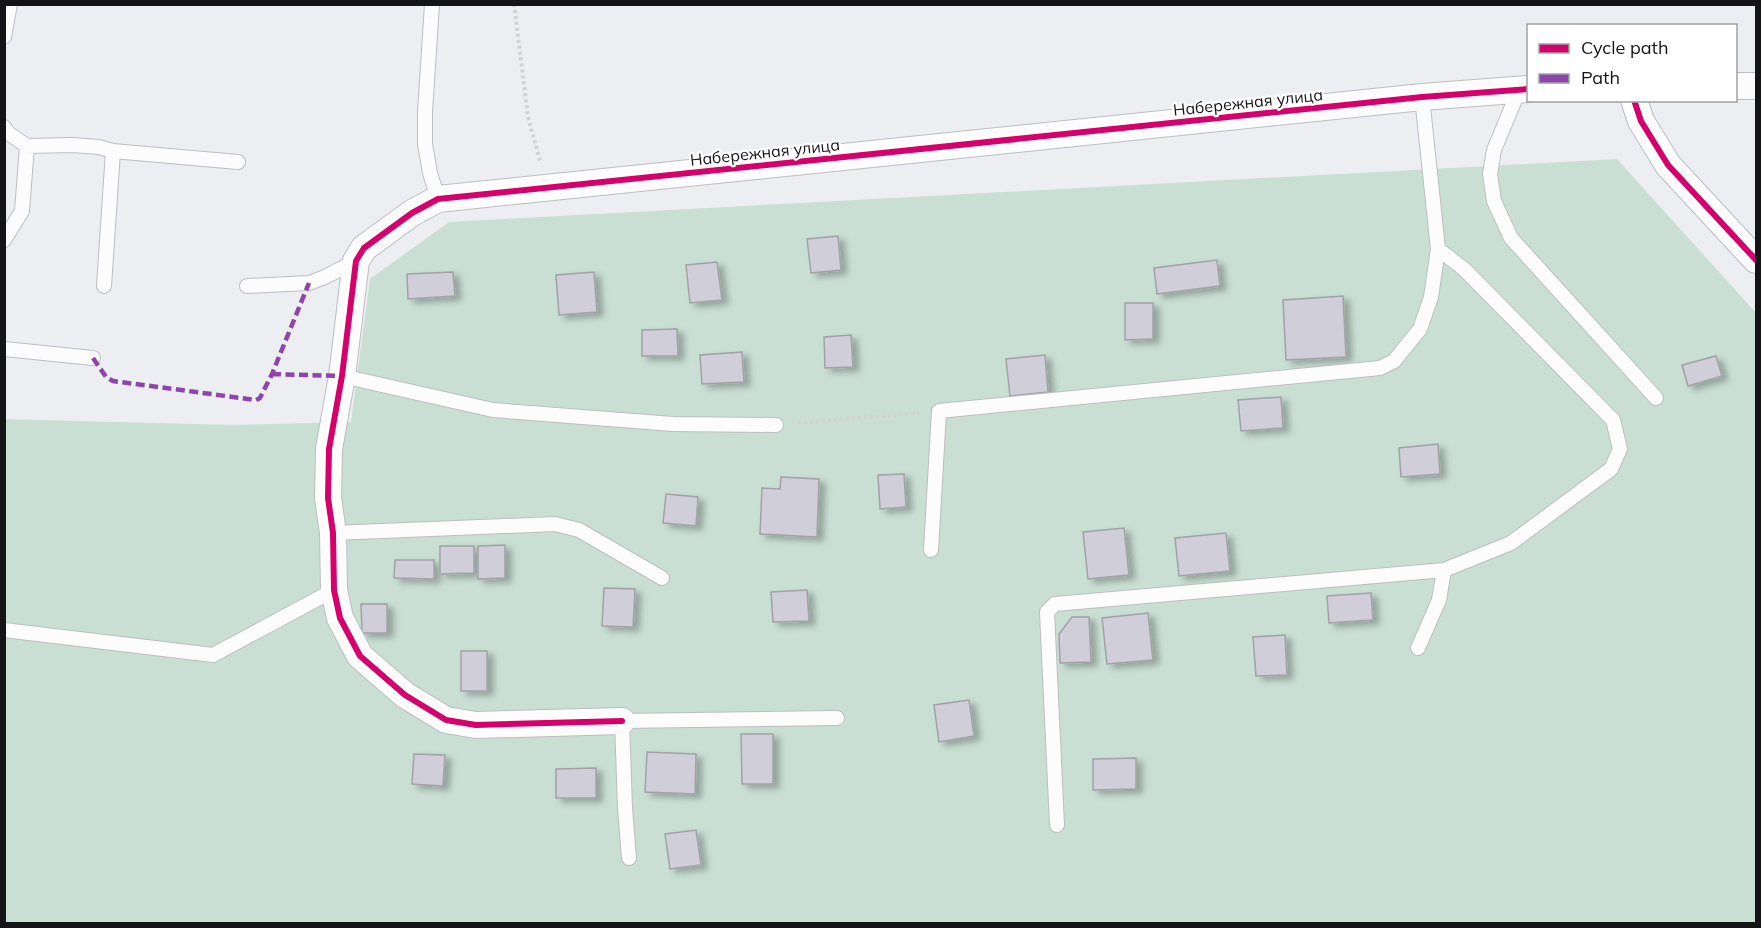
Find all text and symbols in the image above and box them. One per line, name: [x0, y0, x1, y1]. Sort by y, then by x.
legend: [1527, 24, 1737, 102]
text: Cycle path: [1581, 36, 1668, 59]
text: Path: [1581, 66, 1620, 89]
street label: Набережная улица: [1172, 84, 1324, 120]
street label: Набережная улица: [689, 134, 841, 170]

